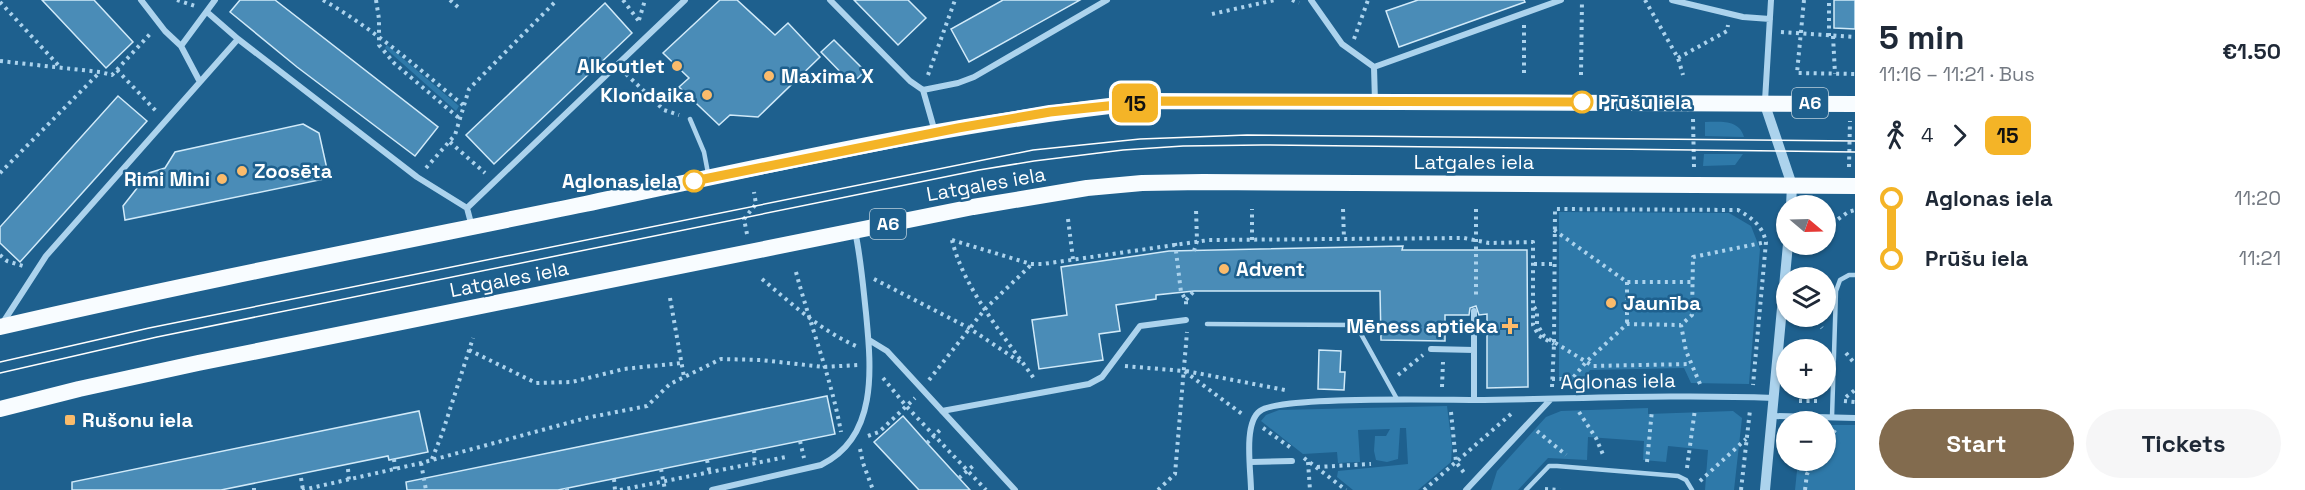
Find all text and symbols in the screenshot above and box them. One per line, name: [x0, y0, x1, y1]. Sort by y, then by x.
text: 5 min: [1879, 17, 1964, 59]
text: €1.50: [2222, 37, 2281, 65]
place label: Alkoutlet: [577, 53, 665, 79]
marker: Alkoutlet: [670, 59, 684, 73]
text: 11:16 – 11:21 · Bus: [1879, 61, 2035, 87]
place label: Maxima X: [781, 63, 874, 89]
marker: Maxima X: [762, 69, 776, 83]
place label: Klondaika: [600, 82, 695, 108]
line badge: 15: [1108, 84, 1162, 122]
marker: Klondaika: [700, 88, 714, 102]
road number: A6: [1792, 88, 1828, 118]
place label: Prūšu iela: [1598, 89, 1692, 115]
text: 15: [1124, 90, 1146, 117]
marker: Prūšu iela: [1571, 91, 1593, 113]
icon: walk: [1879, 119, 1912, 152]
icon: forward: [1943, 119, 1976, 152]
text: 4: [1921, 122, 1934, 148]
text: 15: [1997, 122, 2019, 149]
street label: Latgales iela: [1414, 149, 1534, 175]
place label: Zoosēta: [254, 158, 333, 184]
street label: Latgales iela: [924, 161, 1048, 207]
marker: Zoosēta: [235, 164, 249, 178]
place label: Rimi Mini: [124, 166, 210, 192]
place label: Aglonas iela: [562, 168, 678, 194]
marker: Aglonas iela: [683, 170, 705, 192]
marker: Rimi Mini: [215, 172, 229, 186]
text: Aglonas iela: [1925, 184, 2053, 212]
text: 11:20: [2234, 185, 2281, 211]
north arrow: [1776, 195, 1836, 255]
map controls: [1776, 195, 1836, 471]
road number: A6: [870, 209, 906, 239]
text: Prūšu iela: [1925, 244, 2028, 272]
text: 11:21: [2239, 245, 2281, 271]
street label: Latgales iela: [447, 255, 571, 303]
place label: Advent: [1236, 256, 1305, 282]
marker: Advent: [1217, 262, 1231, 276]
button: layers: [1776, 267, 1836, 327]
place label: Jaunība: [1623, 290, 1701, 316]
marker: Jaunība: [1604, 296, 1618, 310]
place label: Mēness aptieka: [1346, 313, 1498, 339]
marker: Mēness aptieka: [1503, 319, 1517, 333]
button: +: [1776, 339, 1836, 399]
street label: Aglonas iela: [1560, 367, 1676, 395]
place label: Rušonu iela: [82, 407, 193, 433]
button: Start: [1879, 409, 2074, 478]
button: Tickets: [2086, 409, 2281, 478]
button: −: [1776, 411, 1836, 471]
marker: Rušonu iela: [63, 413, 77, 427]

